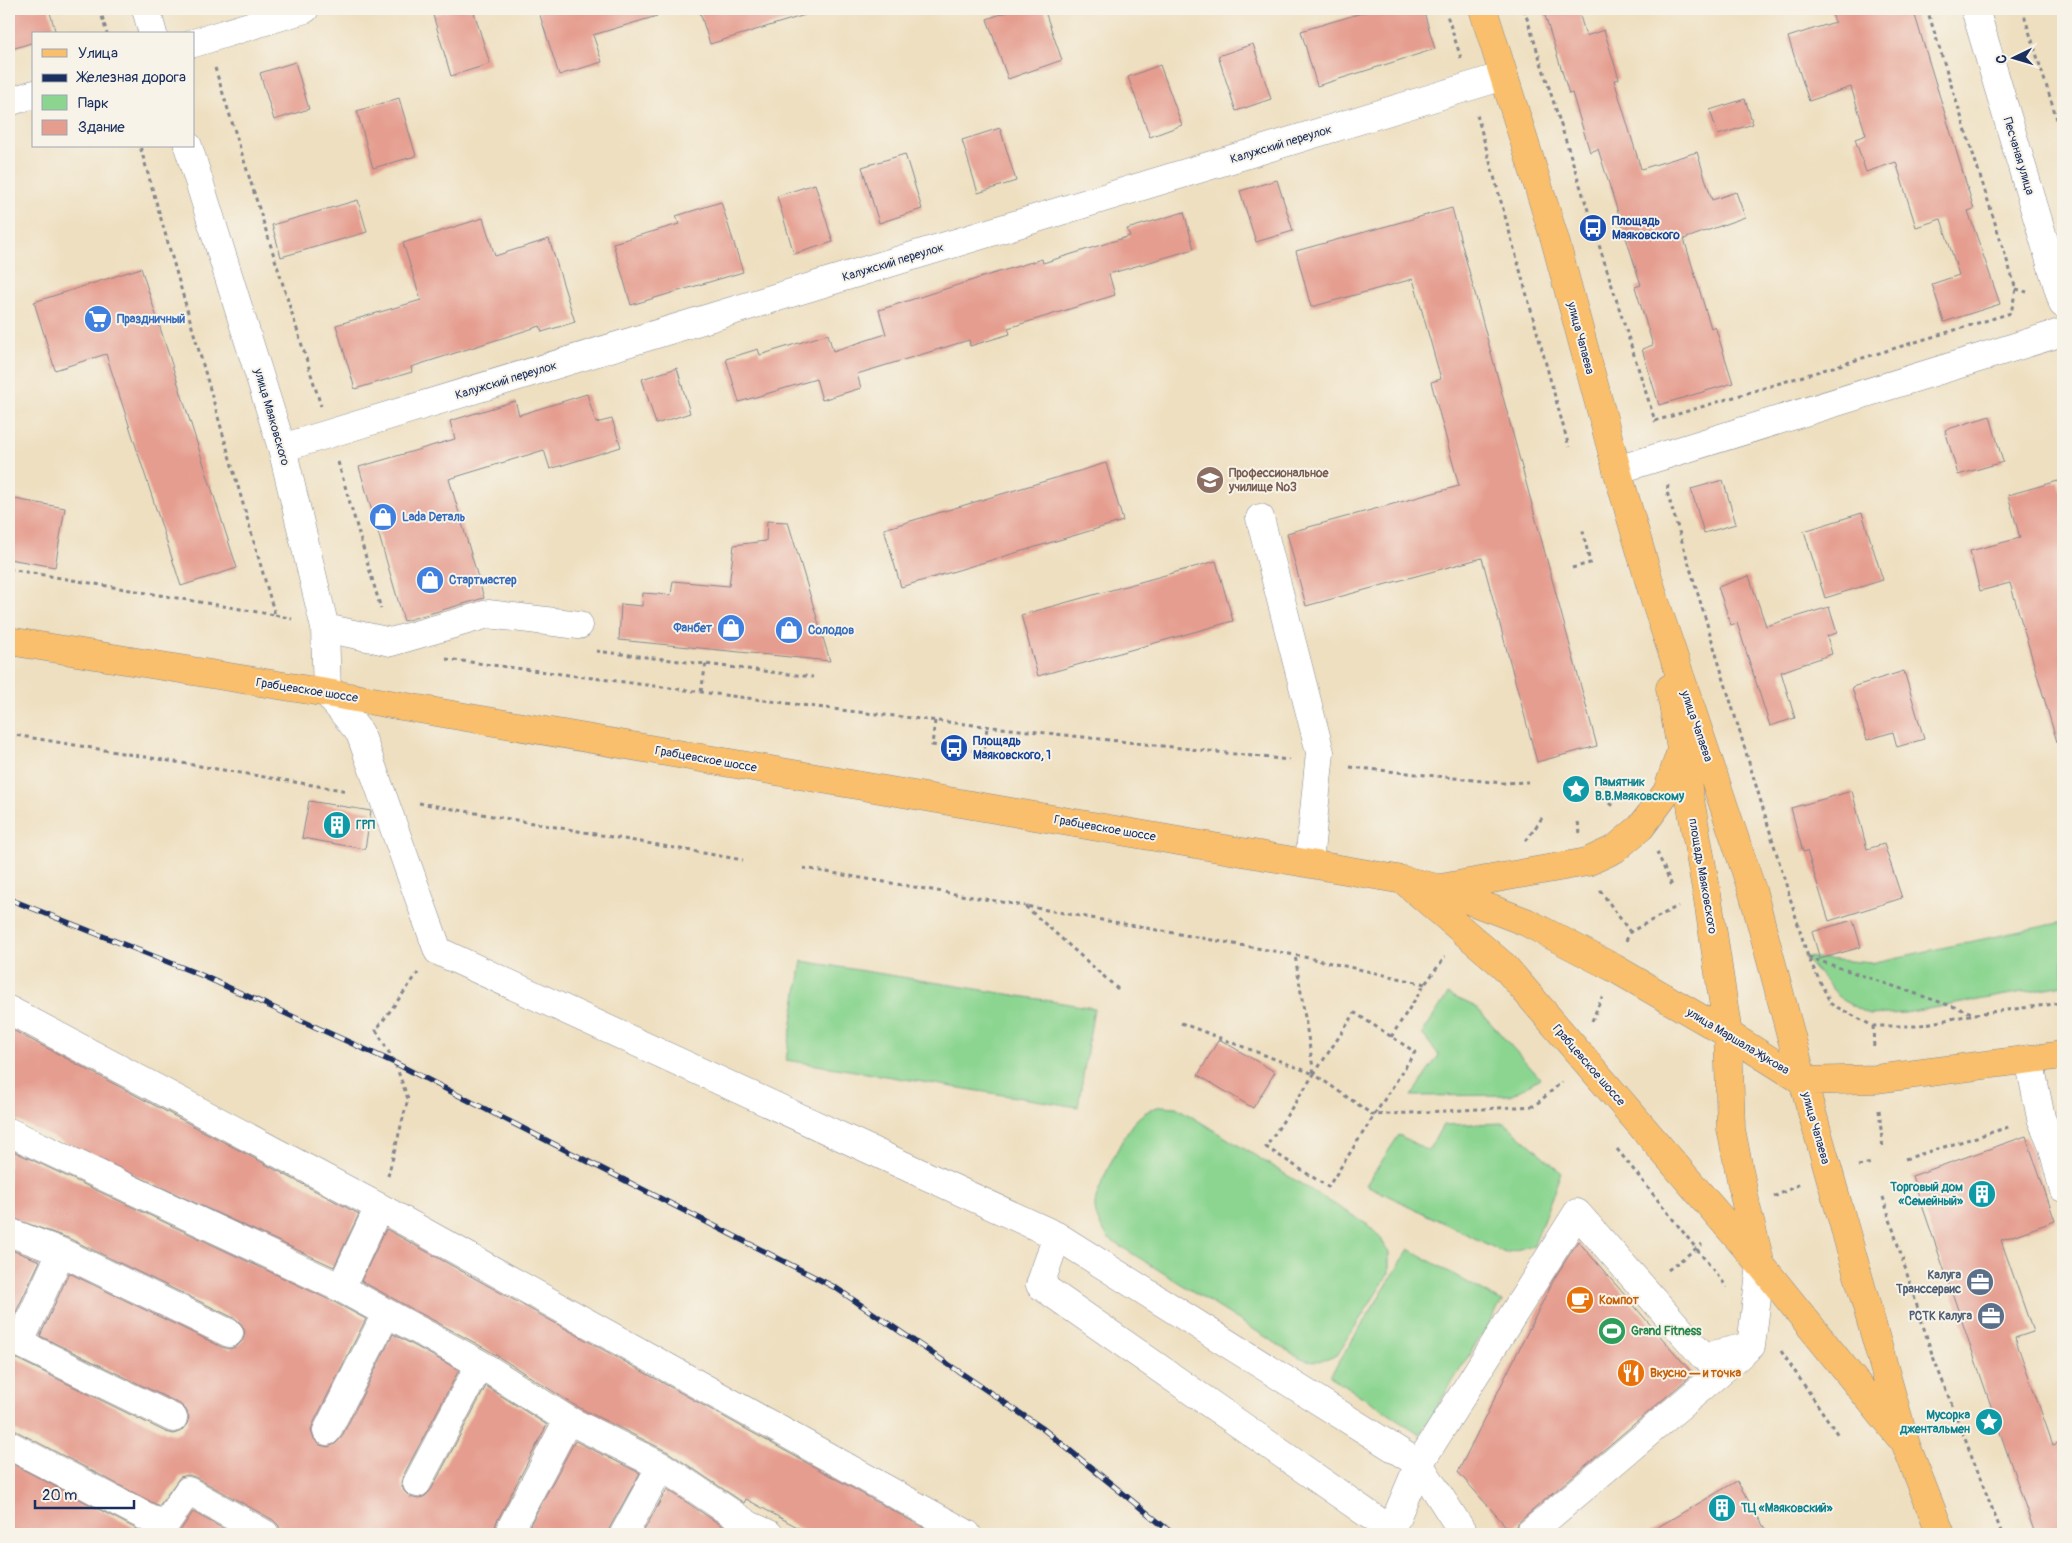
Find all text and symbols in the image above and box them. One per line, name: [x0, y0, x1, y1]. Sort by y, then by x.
legend: [32, 32, 195, 148]
north arrow: [1990, 32, 2040, 82]
text: Улица: [78, 44, 118, 63]
text: С: [1993, 54, 2010, 64]
text: Железная дорога: [76, 68, 186, 87]
text: Парк: [78, 94, 109, 113]
street label: Песчаная улица: [2000, 115, 2038, 197]
text: Здание: [78, 118, 125, 137]
street label: Калужский переулок: [1229, 122, 1334, 167]
bus stop icon: Площадь Маяковского: [1578, 213, 1608, 243]
place label: Площадь Маяковского: [1612, 214, 1680, 243]
street label: Калужский переулок: [841, 240, 946, 285]
street label: улица Чапаева: [1563, 299, 1597, 376]
supermarket icon: Праздничный: [83, 304, 113, 334]
place label: Праздничный: [117, 312, 186, 327]
street label: Калужский переулок: [454, 358, 559, 403]
street label: улица Маяковского: [250, 366, 293, 468]
school or university icon: Профессиональное училище №3: [1195, 465, 1225, 495]
place label: Профессиональное училище №3: [1228, 466, 1330, 495]
shop icon: Lada Dеталь: [368, 502, 398, 532]
place label: Lada Dеталь: [402, 510, 466, 525]
shop icon: Стартмастер: [415, 565, 445, 595]
place label: Стартмастер: [449, 573, 517, 588]
shop icon: Фанбет: [716, 613, 746, 643]
shop icon: Солодов: [774, 615, 804, 645]
place label: Фанбет: [673, 621, 713, 636]
place label: Солодов: [808, 623, 854, 638]
street label: Грабцевское шоссе: [255, 675, 359, 706]
street label: улица Чапаева: [1677, 688, 1716, 764]
bus stop icon: Площадь Маяковского, 1: [939, 733, 969, 763]
place label: Площадь Маяковского, 1: [973, 734, 1051, 763]
street label: Грабцевское шоссе: [654, 743, 758, 776]
place icon: Памятник В.В.Маяковскому: [1561, 774, 1591, 804]
place label: Памятник В.В.Маяковскому: [1595, 775, 1685, 804]
building icon: ГРП: [322, 810, 352, 840]
street label: Грабцевское шоссе: [1053, 812, 1157, 845]
street label: площадь Маяковского: [1685, 817, 1720, 936]
place label: ГРП: [356, 818, 376, 833]
street label: улица Маршала Жукова: [1683, 1004, 1792, 1078]
street label: Грабцевское шоссе: [1549, 1021, 1628, 1109]
street label: улица Чапаева: [1798, 1089, 1833, 1166]
building icon: Торговый дом «Семейный»: [1967, 1179, 1997, 1209]
place label: Торговый дом «Семейный»: [1889, 1180, 1964, 1209]
office icon: Калуга Транссервис: [1965, 1267, 1995, 1297]
place label: Калуга Транссервис: [1895, 1268, 1961, 1297]
cafe icon: Компот: [1565, 1285, 1595, 1315]
place label: Компот: [1599, 1293, 1640, 1308]
office icon: РСТК Калуга: [1976, 1301, 2006, 1331]
place label: РСТК Калуга: [1909, 1309, 1972, 1324]
sports icon: Grand Fitness: [1597, 1316, 1627, 1346]
place label: Grand Fitness: [1631, 1324, 1702, 1339]
restaurant icon: Вкусно — и точка: [1616, 1358, 1646, 1388]
place label: Вкусно — и точка: [1650, 1366, 1742, 1381]
place icon: Мусорка джентальмен: [1974, 1407, 2004, 1437]
place label: Мусорка джентальмен: [1899, 1408, 1970, 1437]
scale bar: [35, 1478, 134, 1510]
text: 20 m: [42, 1486, 77, 1505]
building icon: ТЦ «Маяковский»: [1707, 1493, 1737, 1523]
place label: ТЦ «Маяковский»: [1740, 1501, 1834, 1516]

